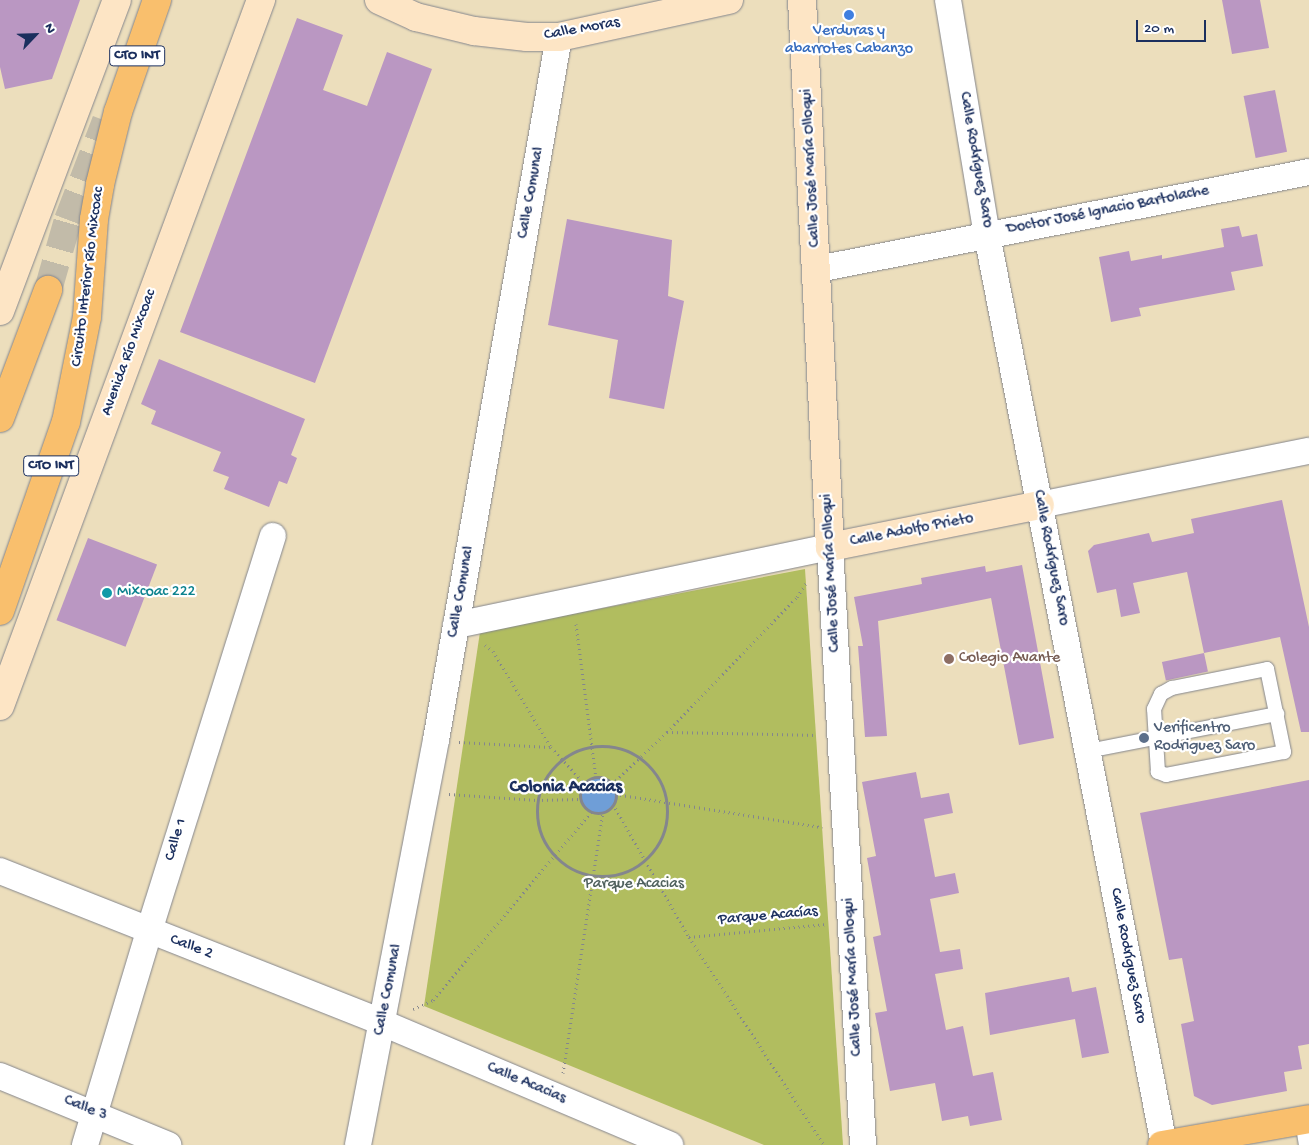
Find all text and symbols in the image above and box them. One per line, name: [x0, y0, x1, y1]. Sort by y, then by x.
marker: Verduras y abarrotes Cabanzo: [843, 9, 855, 21]
north arrow: [10, 10, 60, 60]
scale bar: [1139, 10, 1209, 42]
street label: Calle Moras: [543, 14, 621, 46]
text: 20 m: [1144, 20, 1174, 38]
text: N: [40, 21, 59, 36]
place label: Verduras y abarrotes Cabanzo: [785, 22, 913, 60]
road number: CTO INT: [108, 44, 166, 68]
street label: Calle José María Olloqui: [798, 88, 826, 248]
street label: Calle Rodríguez Saro: [954, 90, 996, 230]
street label: Calle Comunal: [515, 146, 549, 240]
street label: Doctor José Ignacio Bartolache: [1005, 182, 1211, 240]
street label: Circuito Interior Río Mixcoac: [68, 186, 110, 368]
street label: Avenida Río Mixcoac: [98, 287, 162, 419]
road number: CTO INT: [22, 454, 80, 478]
street label: Calle Rodríguez Saro: [1027, 489, 1073, 627]
street label: Calle José María Olloqui: [818, 493, 846, 653]
street label: Calle Adolfo Prieto: [849, 510, 975, 552]
street label: Calle Comunal: [445, 545, 479, 639]
place label: Mixcoac 222: [117, 583, 195, 603]
marker: Mixcoac 222: [101, 587, 113, 599]
place label: Colegio Avante: [959, 649, 1060, 669]
marker: Colegio Avante: [943, 653, 955, 665]
place label: Verificentro Rodriguez Saro: [1154, 719, 1255, 757]
marker: Verificentro Rodriguez Saro: [1138, 732, 1150, 744]
district label: Colonia Acacias: [510, 777, 622, 799]
street label: Calle 1: [162, 817, 192, 863]
park label: Parque Acacias: [584, 875, 684, 895]
street label: Calle Rodríguez Saro: [1104, 887, 1150, 1025]
street label: Calle José María Olloqui: [840, 897, 868, 1057]
street label: Parque Acacías: [717, 903, 819, 931]
street label: Calle 2: [167, 931, 215, 965]
street label: Calle Comunal: [371, 943, 407, 1037]
street label: Calle Acacias: [484, 1059, 568, 1109]
street label: Calle 3: [61, 1092, 109, 1126]

